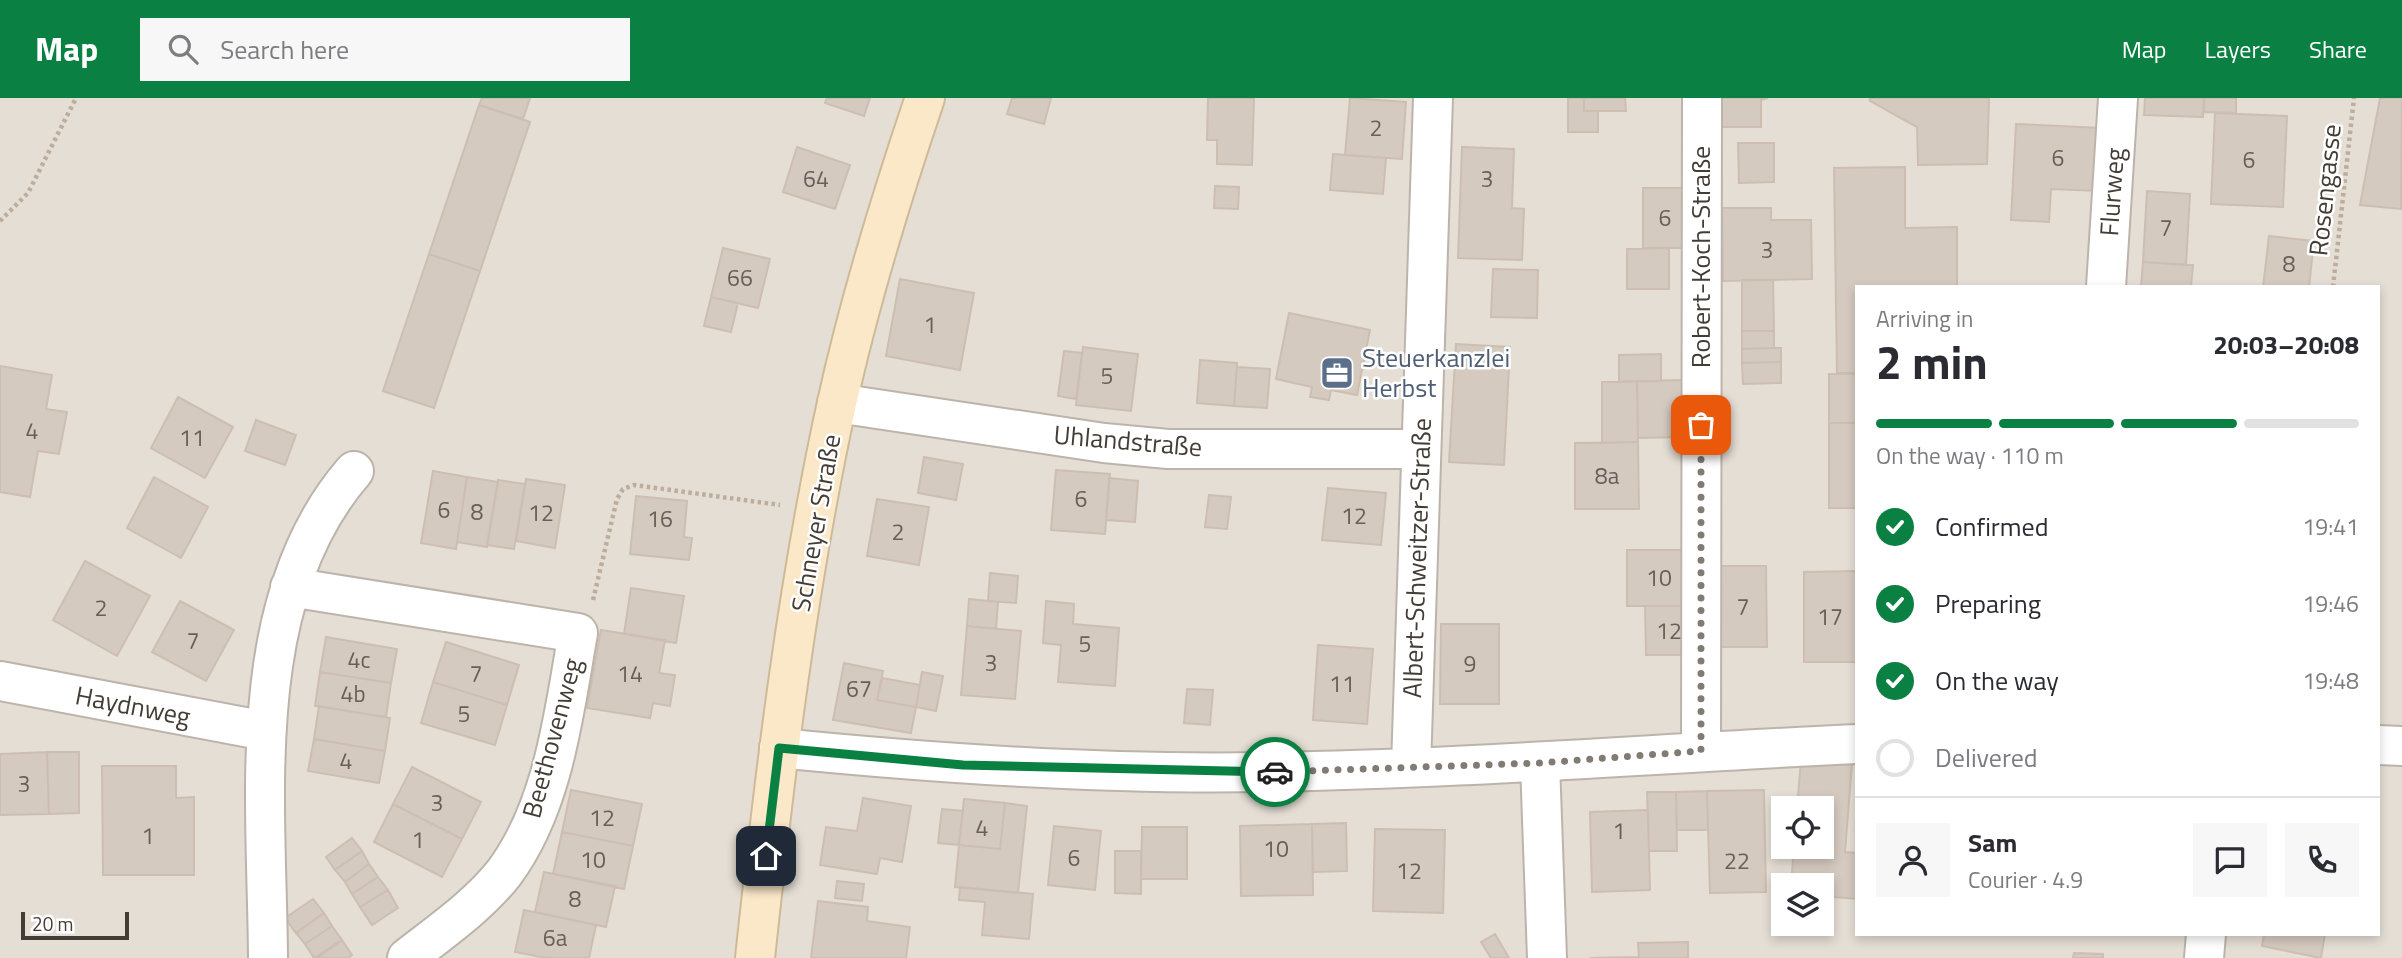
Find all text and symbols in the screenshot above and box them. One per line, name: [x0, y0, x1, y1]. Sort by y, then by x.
search box: [140, 18, 630, 81]
text: Map: [35, 24, 98, 74]
icon: search: [164, 30, 202, 68]
text: Search here: [220, 30, 349, 69]
text: Map: [2122, 31, 2167, 67]
text: Layers: [2205, 31, 2271, 67]
text: Share: [2309, 31, 2367, 67]
house number: 2: [1370, 110, 1382, 145]
street label: Rosengasse: [2298, 122, 2351, 258]
house number: 6: [2052, 140, 2064, 175]
house number: 6: [2243, 142, 2255, 177]
street label: Robert-Koch-Straße: [1681, 146, 1720, 368]
street label: Flurweg: [2089, 146, 2134, 238]
house number: 64: [803, 161, 829, 196]
house number: 3: [1481, 161, 1493, 196]
house number: 6: [1659, 200, 1671, 235]
house number: 7: [2160, 210, 2172, 245]
house number: 3: [1761, 232, 1773, 267]
house number: 8: [2283, 246, 2296, 281]
house number: 66: [727, 260, 753, 295]
text: Arriving in: [1876, 301, 1973, 336]
house number: 1: [924, 307, 936, 342]
text: 20:03–20:08: [2213, 325, 2359, 364]
text: 2 min: [1876, 327, 1988, 397]
place label: Steuerkanzlei Herbst: [1362, 338, 1510, 407]
office icon: Steuerkanzlei Herbst: [1318, 354, 1356, 392]
house number: 5: [1101, 358, 1113, 393]
pin: [1671, 395, 1731, 455]
icon: bag: [1682, 406, 1720, 444]
house number: 4: [26, 413, 38, 448]
street label: Uhlandstraße: [1052, 415, 1204, 466]
street label: Albert-Schweitzer-Straße: [1392, 417, 1441, 698]
house number: 11: [179, 420, 205, 455]
street label: Schneyer Straße: [781, 431, 850, 615]
text: On the way · 110 m: [1876, 438, 2064, 473]
house number: 8a: [1595, 458, 1620, 493]
house number: 6: [1075, 481, 1087, 516]
house number: 6: [438, 492, 450, 527]
house number: 8: [471, 494, 484, 529]
house number: 12: [528, 495, 554, 530]
house number: 12: [1341, 498, 1367, 533]
house number: 16: [647, 501, 673, 536]
text: Confirmed: [1935, 507, 2049, 546]
icon: check: [1876, 508, 1914, 546]
text: 19:41: [2302, 509, 2359, 544]
house number: 2: [892, 514, 904, 549]
house number: 10: [1646, 560, 1672, 595]
text: Preparing: [1935, 584, 2041, 623]
icon: check: [1876, 585, 1914, 623]
text: 19:46: [2302, 586, 2359, 621]
house number: 7: [1737, 589, 1749, 624]
house number: 2: [95, 590, 107, 625]
house number: 17: [1817, 599, 1843, 634]
house number: 12: [1656, 613, 1682, 648]
house number: 7: [187, 623, 199, 658]
house number: 5: [1079, 626, 1091, 661]
house number: 4c: [348, 642, 370, 677]
house number: 3: [985, 645, 997, 680]
house number: 9: [1464, 646, 1476, 681]
street label: Beethovenweg: [511, 654, 592, 822]
house number: 7: [470, 656, 482, 691]
house number: 14: [617, 656, 643, 691]
text: On the way: [1935, 661, 2059, 700]
icon: check: [1876, 662, 1914, 700]
text: 19:48: [2302, 663, 2359, 698]
house number: 11: [1329, 666, 1355, 701]
house number: 67: [846, 671, 872, 706]
street label: Haydnweg: [72, 675, 194, 736]
house number: 4b: [341, 676, 365, 711]
house number: 5: [458, 696, 470, 731]
courier: [1240, 737, 1310, 807]
text: Delivered: [1935, 738, 2038, 777]
house number: 4: [340, 743, 352, 778]
icon: car: [1256, 753, 1294, 791]
house number: 3: [18, 766, 30, 801]
house number: 3: [431, 785, 443, 820]
map controls: [1771, 796, 1834, 936]
button: locate: [1771, 796, 1834, 859]
house number: 12: [589, 800, 615, 835]
house number: 4: [976, 810, 988, 845]
house number: 1: [1613, 813, 1625, 848]
house number: 1: [142, 818, 154, 853]
house number: 1: [412, 822, 424, 857]
button: person: [1876, 823, 1950, 897]
text: Sam: [1968, 823, 2017, 862]
button: chat: [2193, 823, 2267, 897]
button: phone: [2285, 823, 2359, 897]
pin: [736, 826, 796, 886]
house number: 10: [1263, 831, 1289, 866]
icon: home: [747, 837, 785, 875]
house number: 6: [1068, 840, 1080, 875]
house number: 10: [580, 842, 606, 877]
house number: 22: [1724, 843, 1750, 878]
house number: 12: [1396, 853, 1422, 888]
text: Courier · 4.9: [1968, 862, 2083, 897]
button: layers: [1771, 873, 1834, 936]
house number: 8: [569, 881, 582, 916]
scale bar: [21, 909, 130, 941]
text: 20 m: [32, 909, 73, 938]
house number: 6a: [543, 920, 568, 955]

